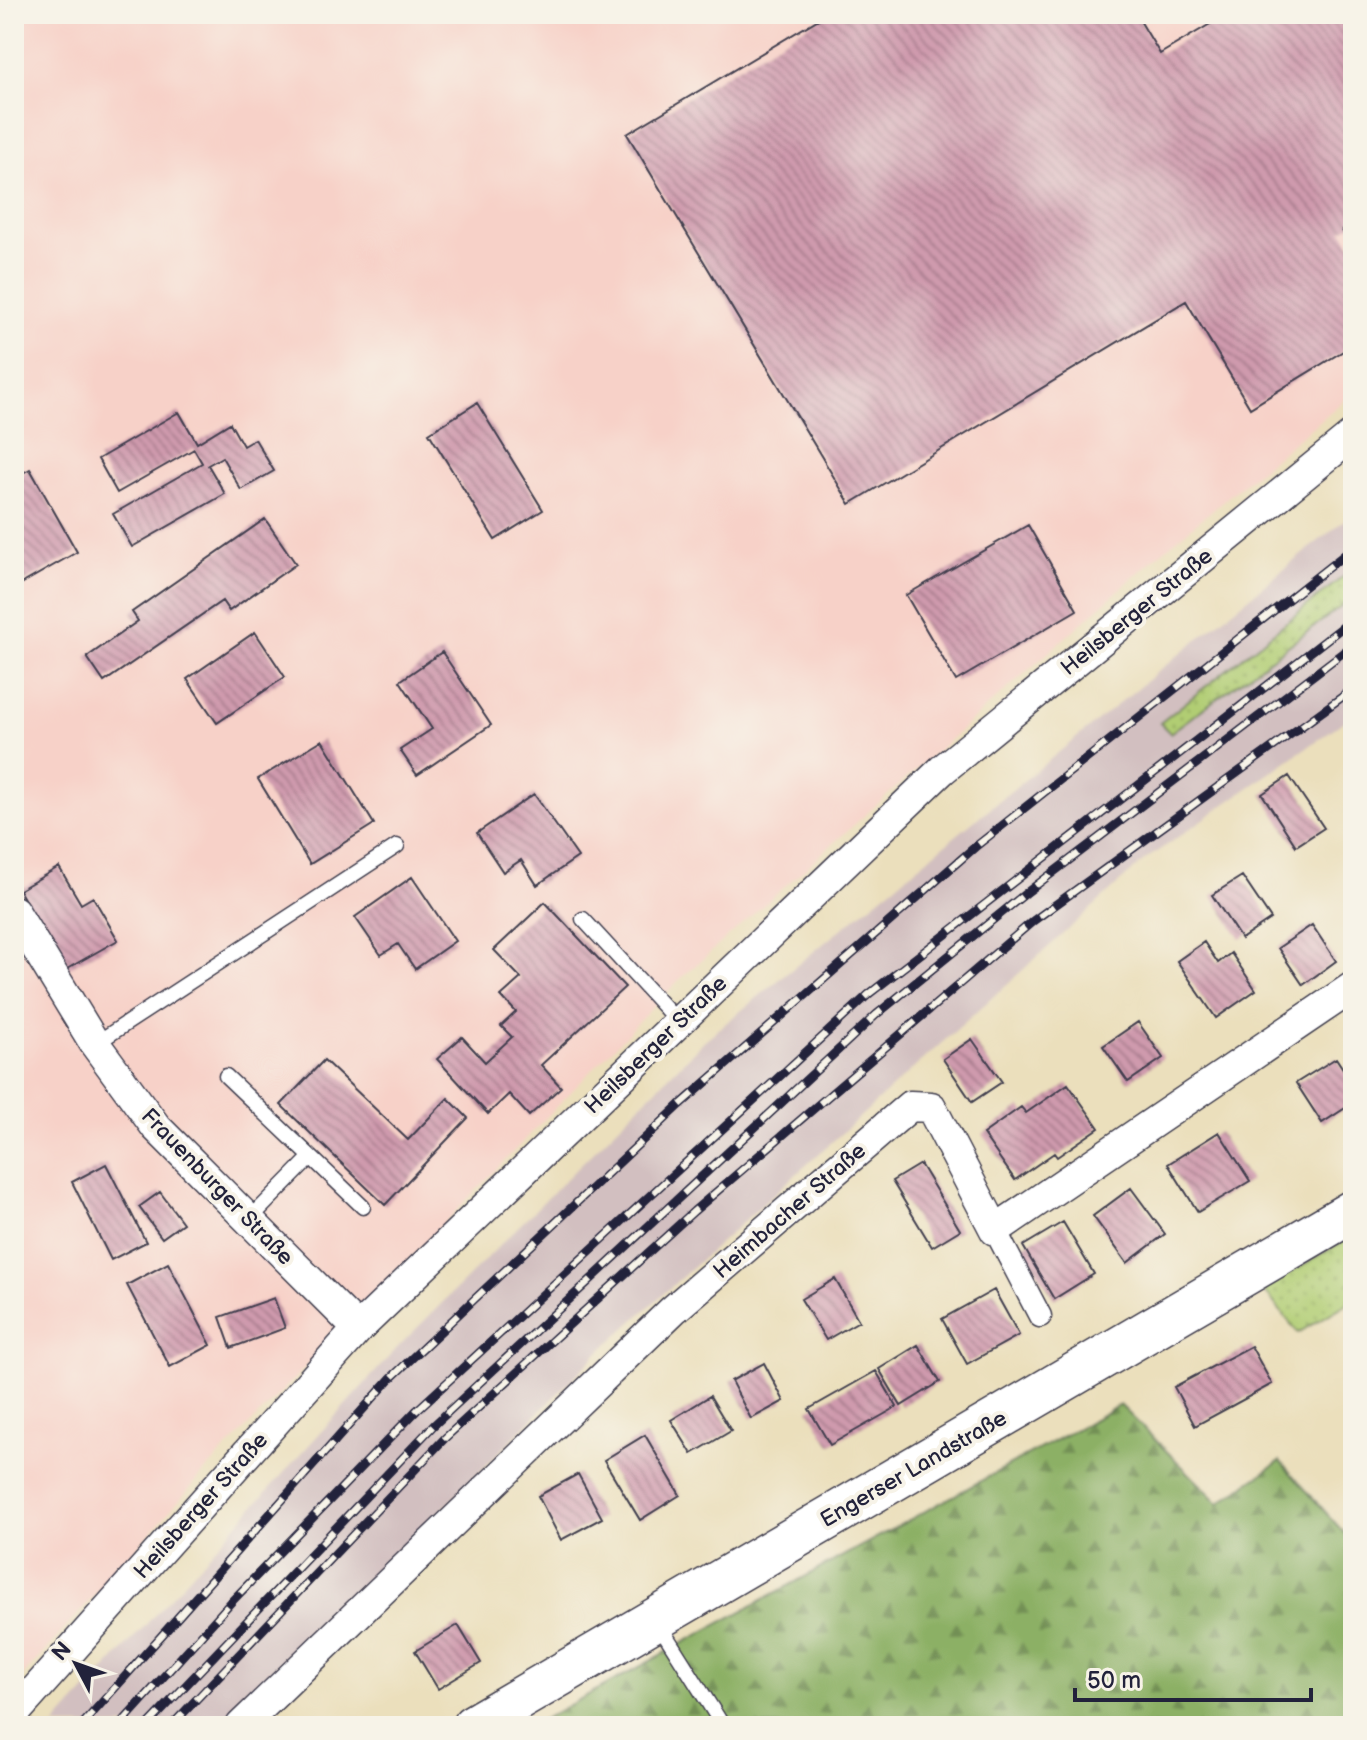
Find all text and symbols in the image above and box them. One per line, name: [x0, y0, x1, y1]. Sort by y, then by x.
street label: Heilsberger Straße: [1056, 543, 1218, 682]
street label: Heilsberger Straße: [579, 970, 733, 1120]
street label: Frauenburger Straße: [135, 1103, 299, 1271]
street label: Heimbacher Straße: [708, 1138, 872, 1285]
street label: Engerser Landstraße: [816, 1405, 1012, 1534]
street label: Heilsberger Straße: [128, 1427, 274, 1585]
north arrow: [36, 1624, 116, 1704]
text: N: [46, 1637, 78, 1667]
scale bar: [1075, 1652, 1311, 1702]
text: 50 m: [1087, 1666, 1141, 1695]

